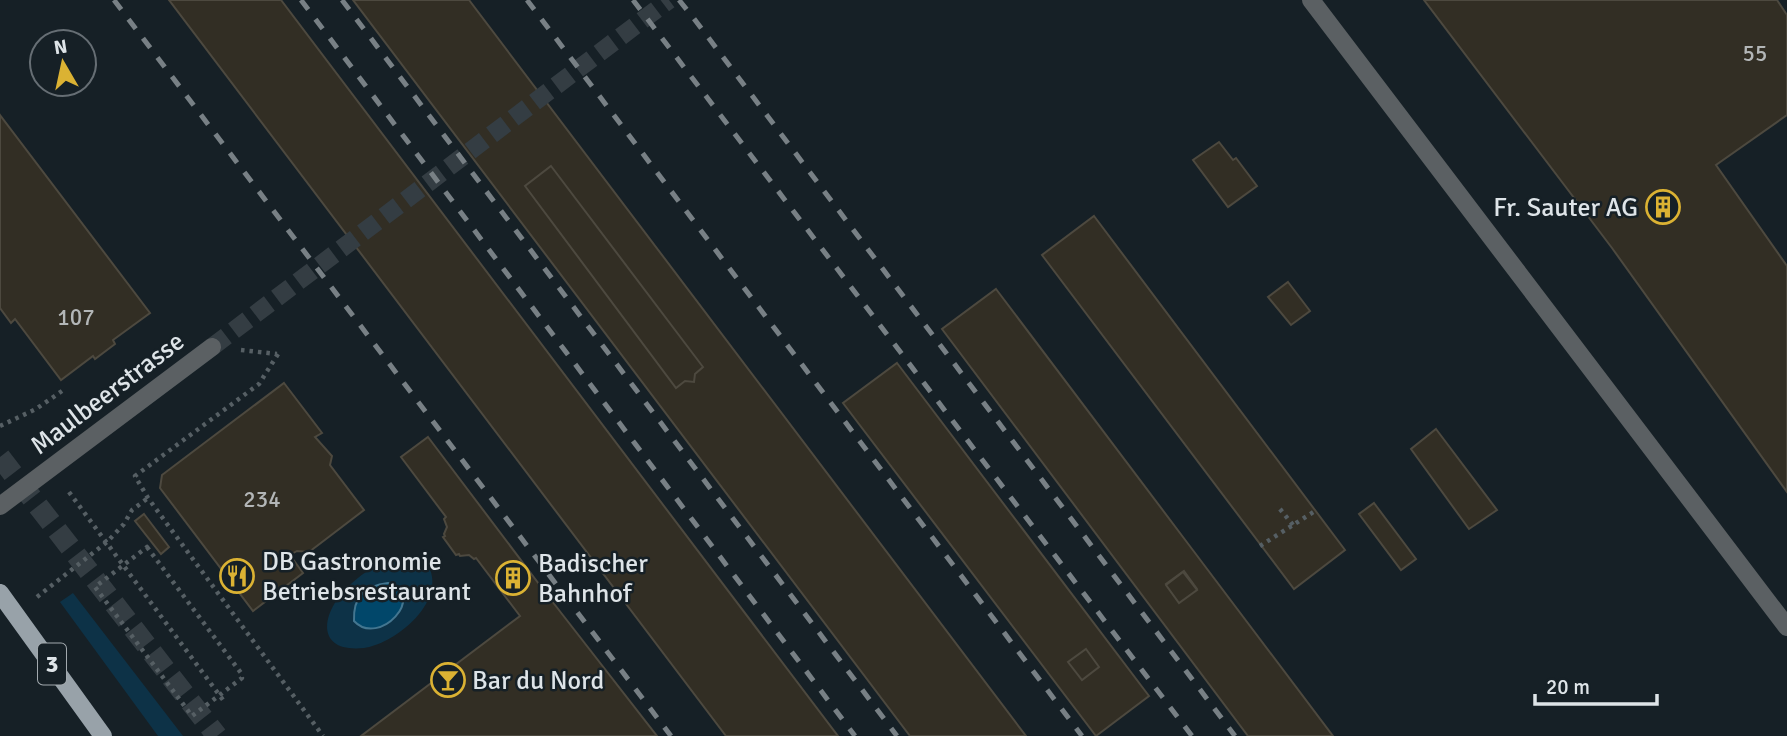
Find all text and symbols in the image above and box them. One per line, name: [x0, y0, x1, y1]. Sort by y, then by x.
north arrow: [28, 28, 98, 98]
text: N: [52, 34, 69, 60]
house number: 55: [1743, 39, 1767, 68]
building icon: Fr. Sauter AG: [1644, 188, 1682, 226]
place label: Fr. Sauter AG: [1493, 192, 1638, 224]
house number: 107: [57, 303, 95, 332]
street label: Maulbeerstrasse: [24, 326, 191, 462]
house number: 234: [243, 485, 281, 514]
place label: DB Gastronomie Betriebsrestaurant: [262, 546, 471, 608]
place label: Badischer Bahnhof: [538, 548, 648, 610]
restaurant icon: DB Gastronomie Betriebsrestaurant: [218, 557, 256, 595]
building icon: Badischer Bahnhof: [494, 559, 532, 597]
road number: 3: [38, 644, 66, 684]
bar icon: Bar du Nord: [429, 661, 467, 699]
scale bar: [1535, 662, 1658, 706]
place label: Bar du Nord: [472, 665, 604, 697]
text: 20 m: [1546, 674, 1590, 700]

